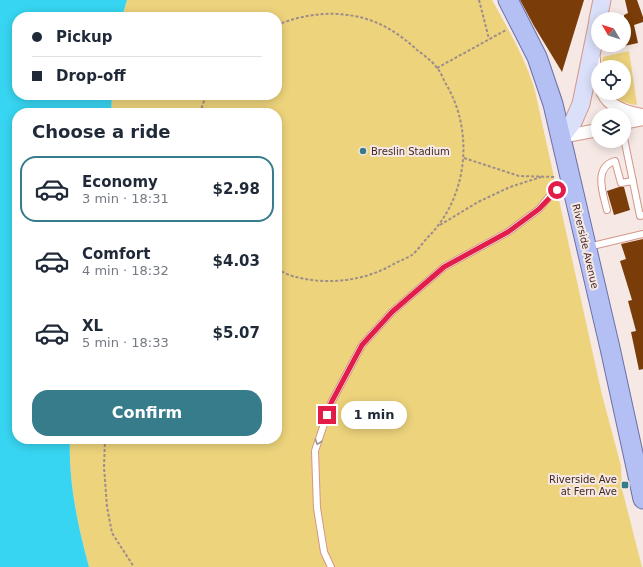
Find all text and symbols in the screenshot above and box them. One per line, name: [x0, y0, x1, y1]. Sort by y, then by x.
north arrow: [591, 12, 631, 52]
map controls: [591, 12, 631, 148]
text: Pickup: [56, 28, 112, 46]
button: locate: [591, 60, 631, 100]
text: Drop-off: [56, 67, 126, 85]
button: layers: [591, 108, 631, 148]
text: Choose a ride: [32, 121, 171, 142]
marker: Breslin Stadium: [358, 146, 368, 156]
place label: Breslin Stadium: [371, 146, 450, 157]
icon: car: [34, 171, 70, 207]
text: Economy: [82, 173, 158, 191]
text: $2.98: [213, 180, 260, 198]
route start: [548, 181, 566, 199]
text: 3 min · 18:31: [82, 191, 169, 206]
street label: Riverside Avenue: [570, 203, 601, 290]
icon: car: [34, 243, 70, 279]
text: Comfort: [82, 245, 150, 263]
text: $4.03: [213, 252, 260, 270]
text: 4 min · 18:32: [82, 263, 169, 278]
icon: car: [34, 315, 70, 351]
text: XL: [82, 317, 103, 335]
text: $5.07: [213, 324, 260, 342]
text: 5 min · 18:33: [82, 335, 169, 350]
button: Confirm: [32, 390, 262, 436]
callout: 1 min: [341, 401, 407, 429]
route end: [318, 406, 336, 424]
text: 1 min: [354, 407, 394, 422]
one-way arrow: [314, 439, 323, 446]
place label: Riverside Ave at Fern Ave: [549, 474, 617, 497]
marker: Riverside Ave at Fern Ave: [620, 480, 630, 490]

